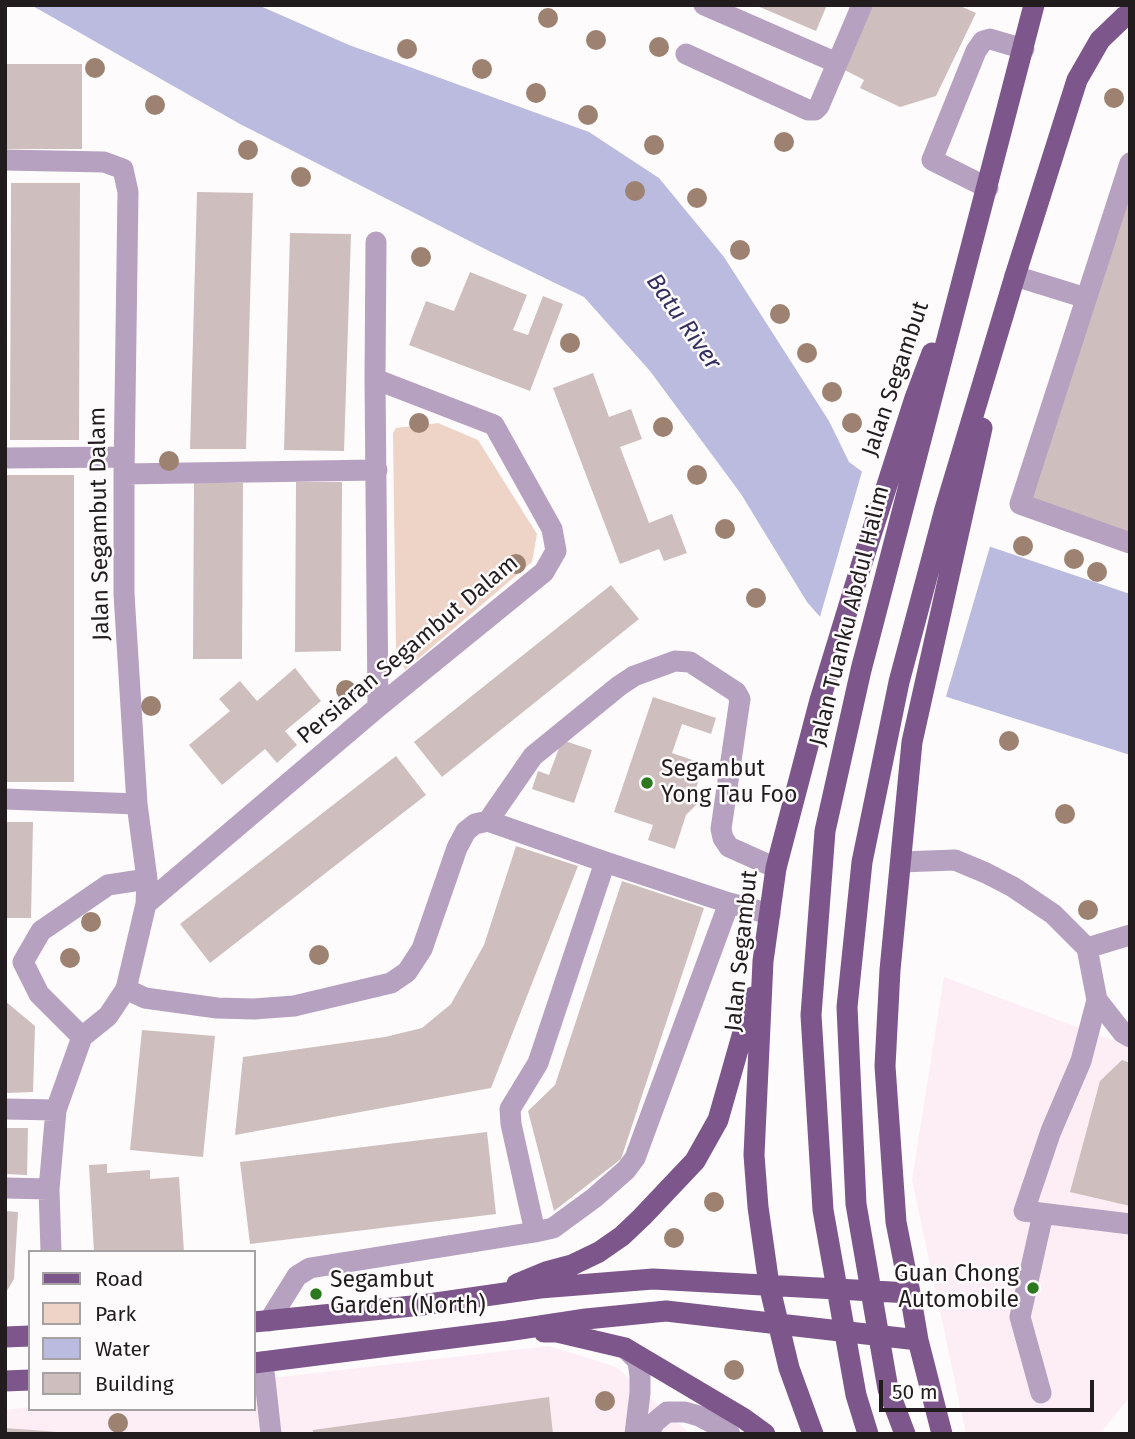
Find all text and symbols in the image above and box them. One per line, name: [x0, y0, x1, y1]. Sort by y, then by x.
water label: Batu River: [639, 268, 727, 376]
street label: Jalan Segambut: [857, 298, 935, 460]
street label: Jalan Segambut Dalam: [84, 407, 116, 641]
street label: Jalan Tuanku Abdul Halim: [804, 483, 896, 749]
street label: Persiaran Segambut Dalam: [292, 550, 524, 750]
place label: Segambut Yong Tau Foo: [661, 756, 797, 810]
marker: Segambut Yong Tau Foo: [639, 775, 655, 791]
street label: Jalan Segambut: [720, 869, 764, 1033]
legend: [28, 1250, 256, 1411]
place label: Guan Chong Automobile: [894, 1261, 1019, 1315]
text: Road: [95, 1266, 143, 1292]
place label: Segambut Garden (North): [330, 1267, 486, 1321]
marker: Guan Chong Automobile: [1025, 1280, 1041, 1296]
marker: Segambut Garden (North): [308, 1286, 324, 1302]
text: Park: [95, 1301, 136, 1327]
text: Water: [95, 1336, 150, 1362]
scale bar: [883, 1366, 1098, 1410]
text: Building: [95, 1371, 174, 1397]
text: 50 m: [892, 1379, 938, 1405]

